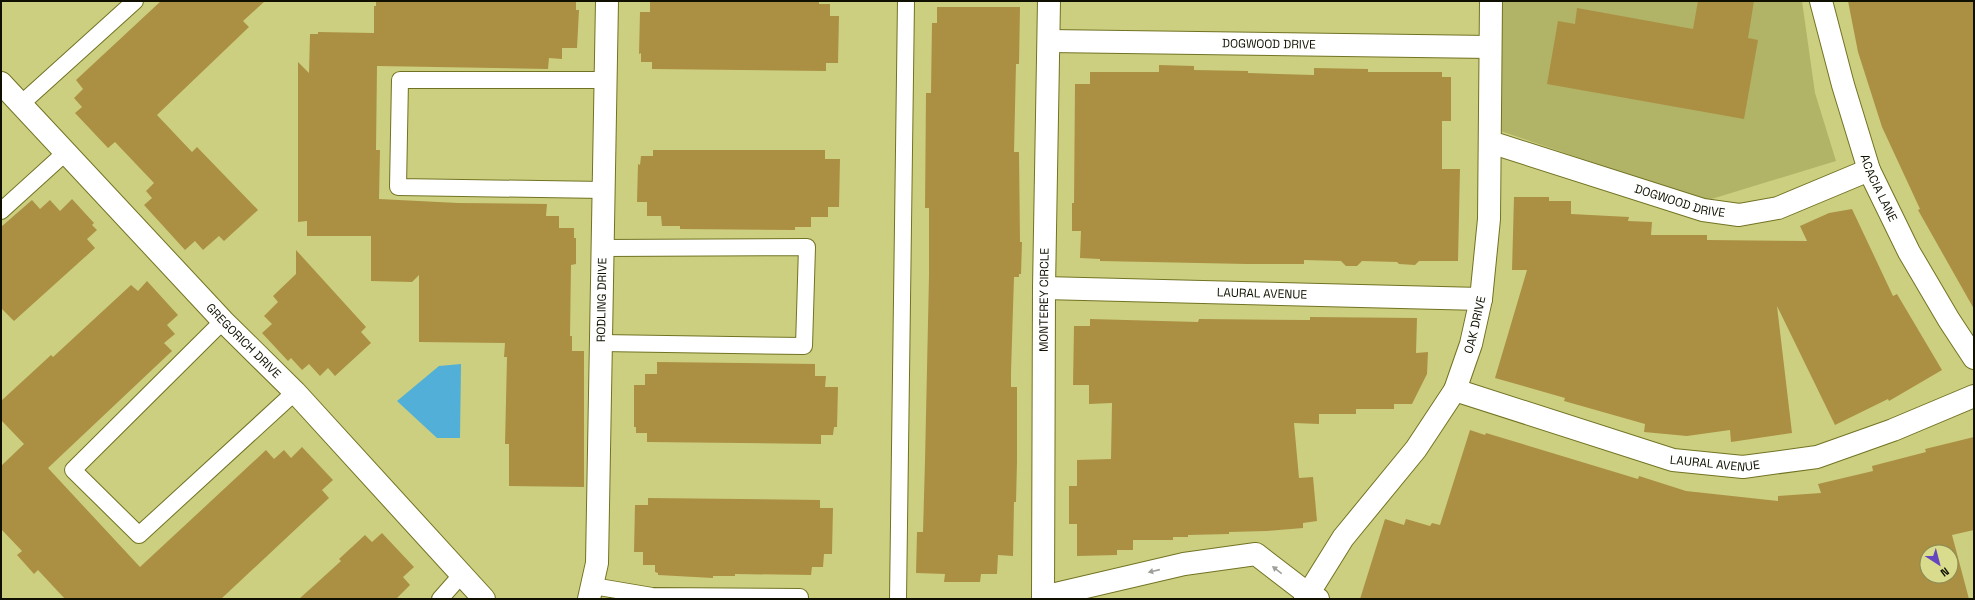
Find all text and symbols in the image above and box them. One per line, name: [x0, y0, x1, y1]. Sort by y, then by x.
street label: DOGWOOD DRIVE: [1222, 35, 1316, 53]
street label: ACACIA LANE: [1857, 152, 1901, 225]
street label: DOGWOOD DRIVE: [1632, 181, 1726, 221]
street label: MONTEREY CIRCLE: [1036, 248, 1053, 352]
street label: RODLING DRIVE: [593, 257, 610, 342]
street label: LAURAL AVENUE: [1217, 284, 1307, 303]
street label: OAK DRIVE: [1460, 294, 1489, 356]
street label: GREGORICH DRIVE: [202, 300, 285, 382]
street label: LAURAL AVENUE: [1669, 452, 1761, 475]
north arrow: [1919, 544, 1959, 584]
text: N: [1938, 564, 1952, 580]
one-way arrow: [1272, 566, 1282, 574]
one-way arrow: [1148, 568, 1160, 574]

